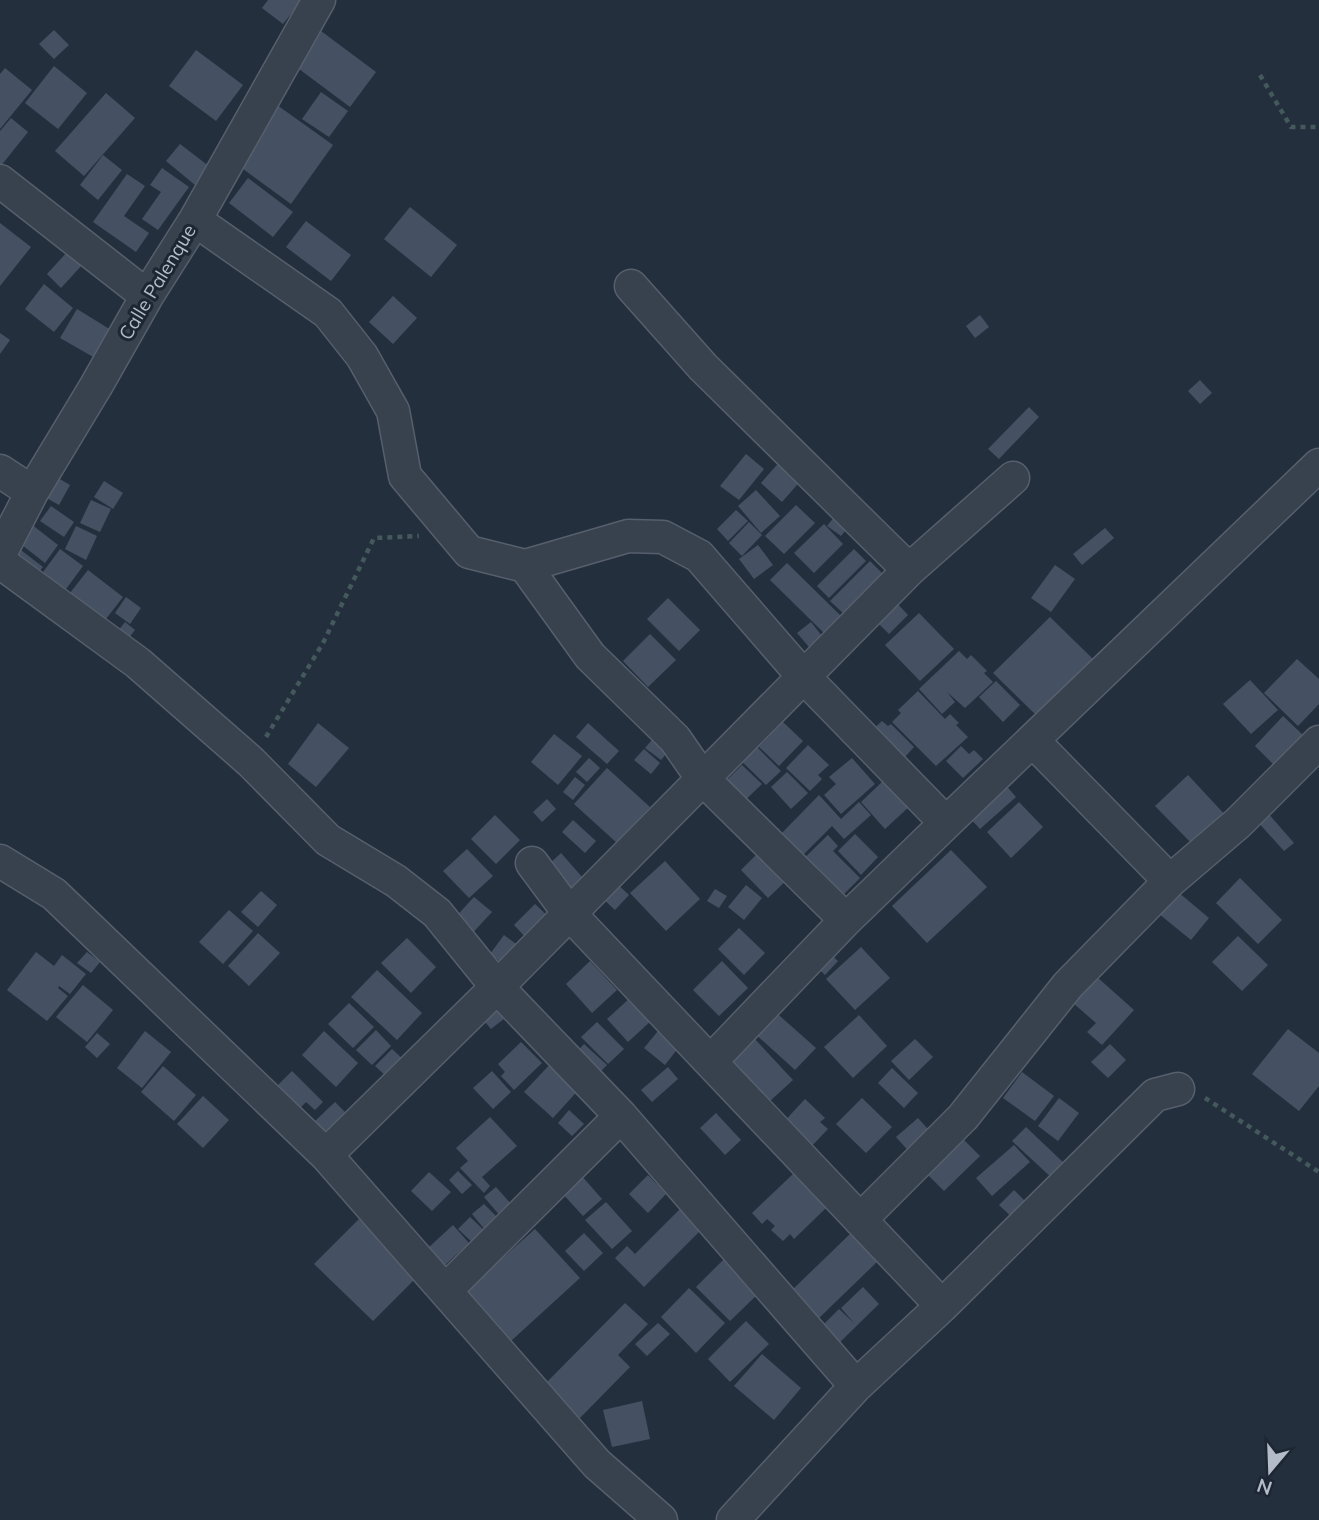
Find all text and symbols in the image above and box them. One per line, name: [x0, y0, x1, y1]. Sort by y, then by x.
street label: Calle Palenque: [113, 220, 201, 344]
north arrow: [1235, 1436, 1305, 1506]
text: N: [1254, 1473, 1275, 1501]

